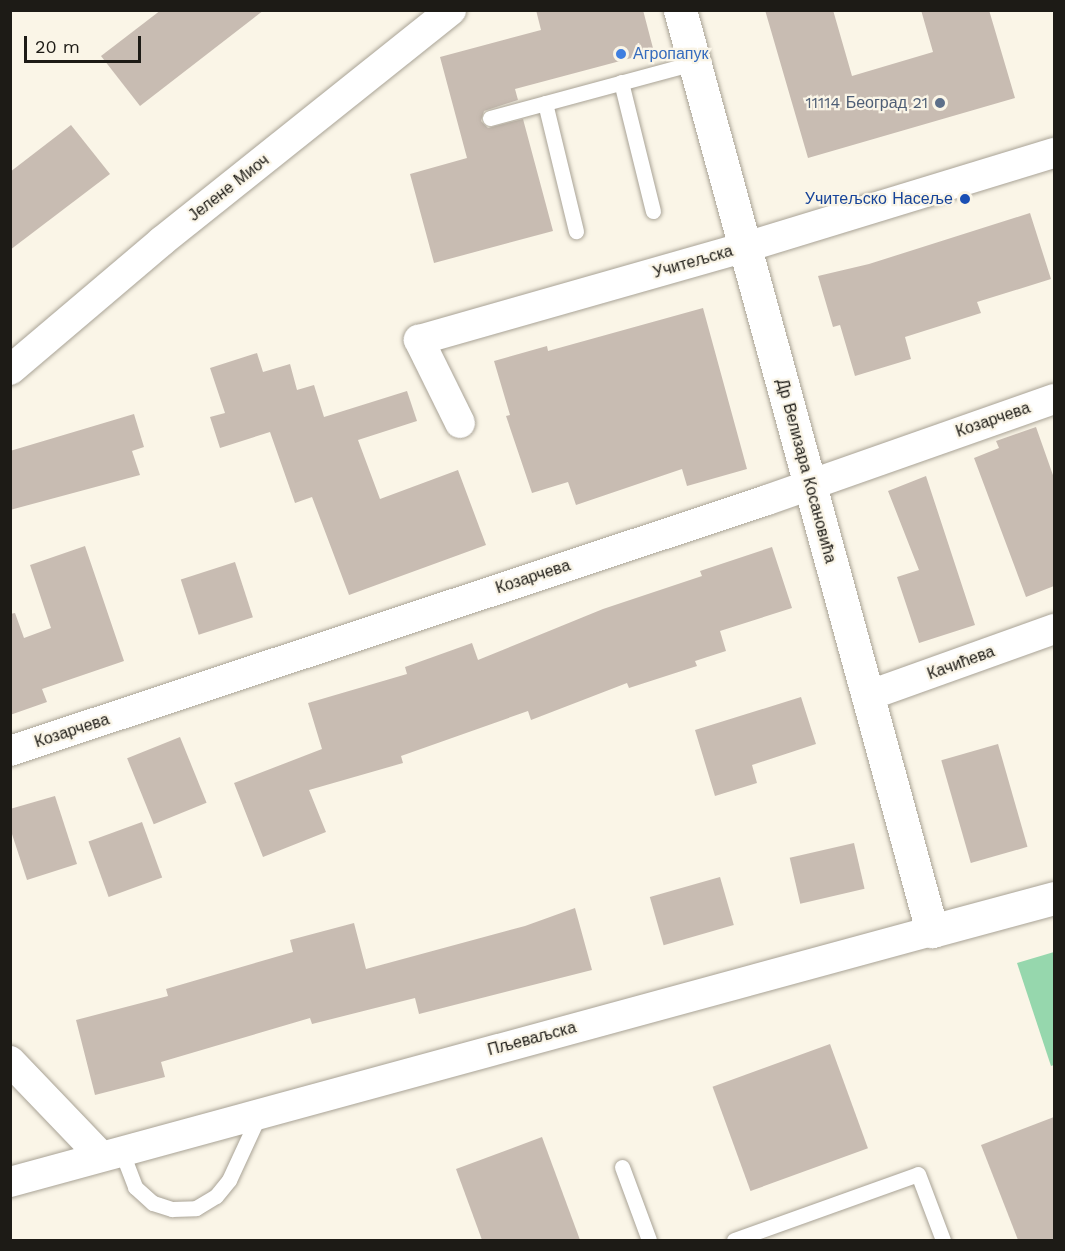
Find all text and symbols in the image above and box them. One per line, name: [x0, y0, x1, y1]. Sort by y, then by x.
scale bar: [27, 24, 144, 62]
text: 20 m: [35, 36, 80, 57]
place label: Агропапук: [633, 44, 709, 64]
marker: Агропапук: [614, 47, 628, 61]
place label: 11114 Београд 21: [806, 93, 928, 113]
marker: 11114 Београд 21: [933, 96, 947, 110]
street label: Јелене Миоч: [185, 151, 273, 225]
place label: Учитељско Насеље: [805, 189, 953, 209]
marker: Учитељско Насеље: [958, 192, 972, 206]
street label: Учитељска: [651, 241, 735, 283]
street label: Др Велизара Косановића: [772, 377, 840, 565]
street label: Козарчева: [953, 398, 1033, 442]
street label: Козарчева: [493, 556, 573, 598]
street label: Качићева: [925, 642, 997, 684]
street label: Козарчева: [32, 710, 112, 752]
street label: Пљеваљска: [486, 1018, 578, 1060]

